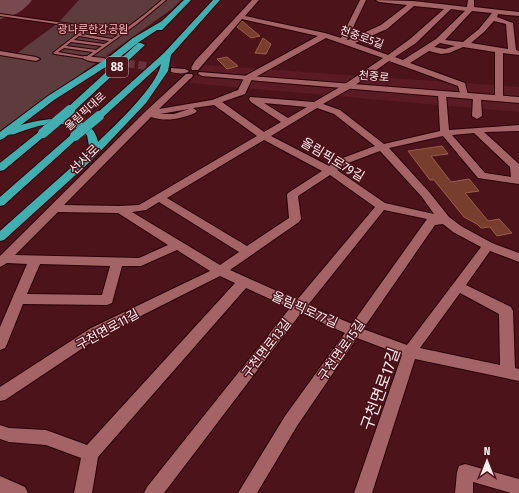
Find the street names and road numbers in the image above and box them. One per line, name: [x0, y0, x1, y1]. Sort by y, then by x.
street label: 천중로5길: [338, 24, 385, 51]
road number: 88: [106, 57, 128, 77]
street label: 천중로: [358, 69, 390, 84]
street label: 올림픽대로: [62, 90, 108, 133]
street label: 올림픽로79길: [298, 135, 367, 184]
street label: 선사로: [66, 141, 102, 177]
street label: 올림픽로77길: [270, 288, 340, 331]
street label: 구천면로11길: [73, 306, 141, 353]
street label: 구천면로13길: [239, 316, 294, 381]
street label: 구천면로15길: [315, 317, 368, 384]
street label: 구천면로17길: [357, 345, 404, 433]

